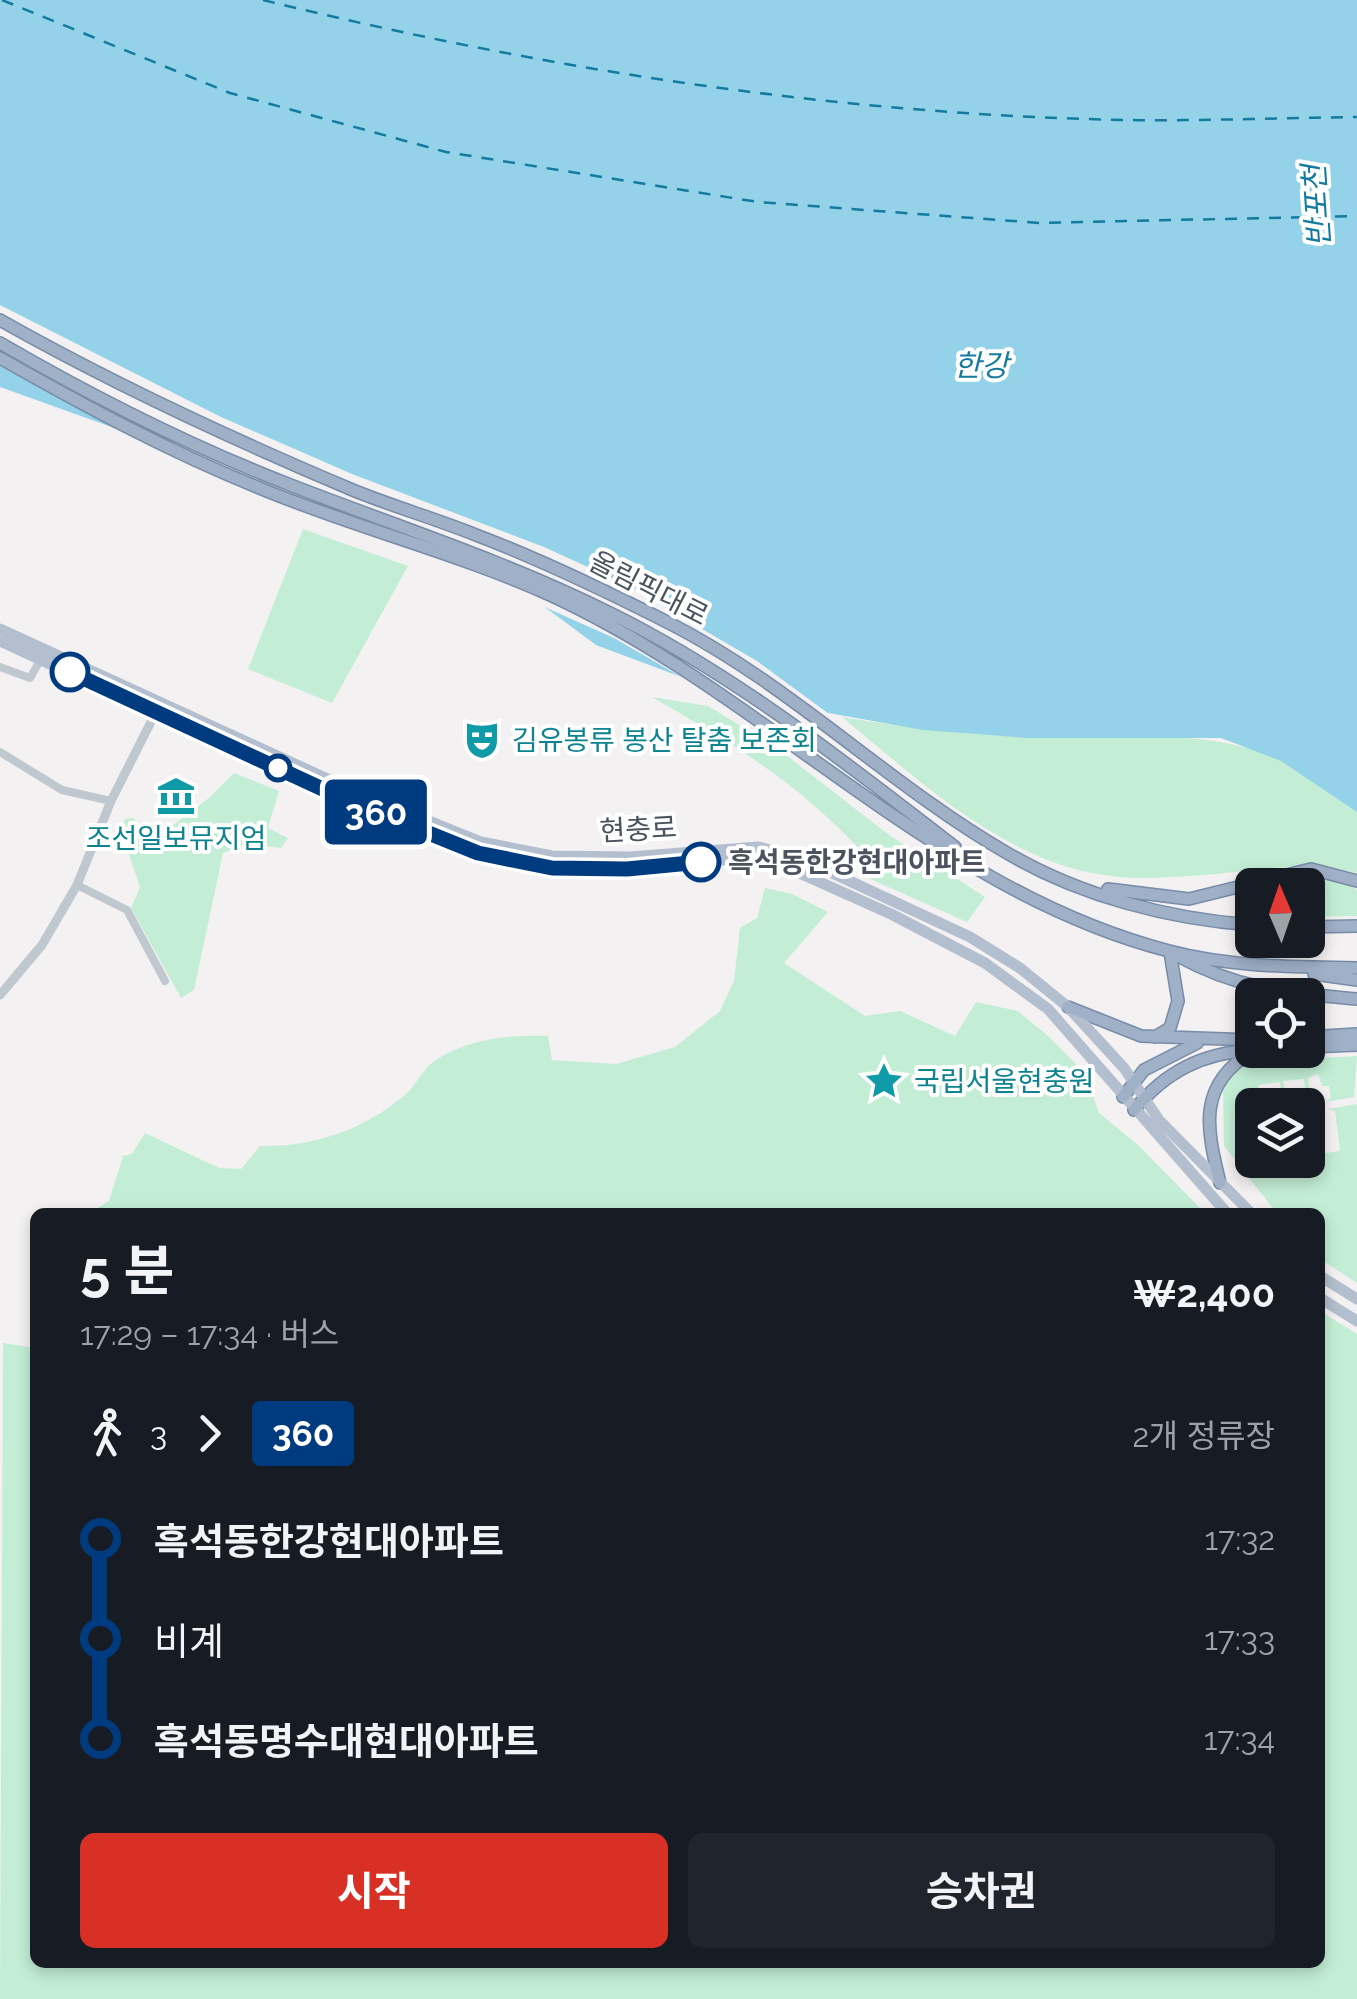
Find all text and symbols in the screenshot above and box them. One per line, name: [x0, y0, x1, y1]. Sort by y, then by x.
water label: 반포천: [1296, 160, 1337, 249]
water label: 한강: [953, 348, 1012, 383]
street label: 올림픽대로: [584, 545, 714, 632]
unlabelled marker: [51, 653, 89, 691]
theatre icon: 김유봉류 봉산 탈춤 보존회: [461, 719, 503, 761]
place label: 김유봉류 봉산 탈춤 보존회: [512, 724, 817, 757]
unlabelled marker: [265, 755, 291, 781]
museum icon: 조선일보뮤지엄: [155, 775, 197, 817]
line badge: 360: [318, 780, 434, 844]
text: 360: [345, 792, 407, 833]
street label: 현충로: [599, 811, 677, 848]
place label: 조선일보뮤지엄: [86, 822, 266, 855]
marker: 흑석동한강현대아파트: [682, 843, 720, 881]
place label: 흑석동한강현대아파트: [728, 846, 986, 879]
north arrow: [1235, 868, 1325, 958]
map controls: [1235, 868, 1325, 1178]
button: locate: [1235, 978, 1325, 1068]
place icon: 국립서울현충원: [863, 1060, 905, 1102]
place label: 국립서울현충원: [914, 1065, 1094, 1098]
button: layers: [1235, 1088, 1325, 1178]
text: 5 분: [80, 1238, 174, 1303]
text: ₩2,400: [1133, 1271, 1275, 1316]
text: 17:29 – 17:34 · 버스: [80, 1315, 339, 1352]
icon: walk: [80, 1406, 135, 1461]
icon: forward: [182, 1406, 237, 1461]
text: 360: [272, 1413, 334, 1454]
text: 3: [150, 1415, 167, 1452]
text: 2개 정류장: [1132, 1417, 1275, 1454]
text: 흑석동한강현대아파트: [154, 1519, 504, 1564]
text: 17:32: [1205, 1520, 1275, 1557]
text: 비계: [154, 1619, 224, 1664]
text: 17:33: [1204, 1620, 1275, 1657]
text: 흑석동명수대현대아파트: [154, 1719, 539, 1764]
text: 17:34: [1204, 1720, 1275, 1757]
button: 시작: [80, 1833, 668, 1948]
button: 승차권: [688, 1833, 1275, 1948]

